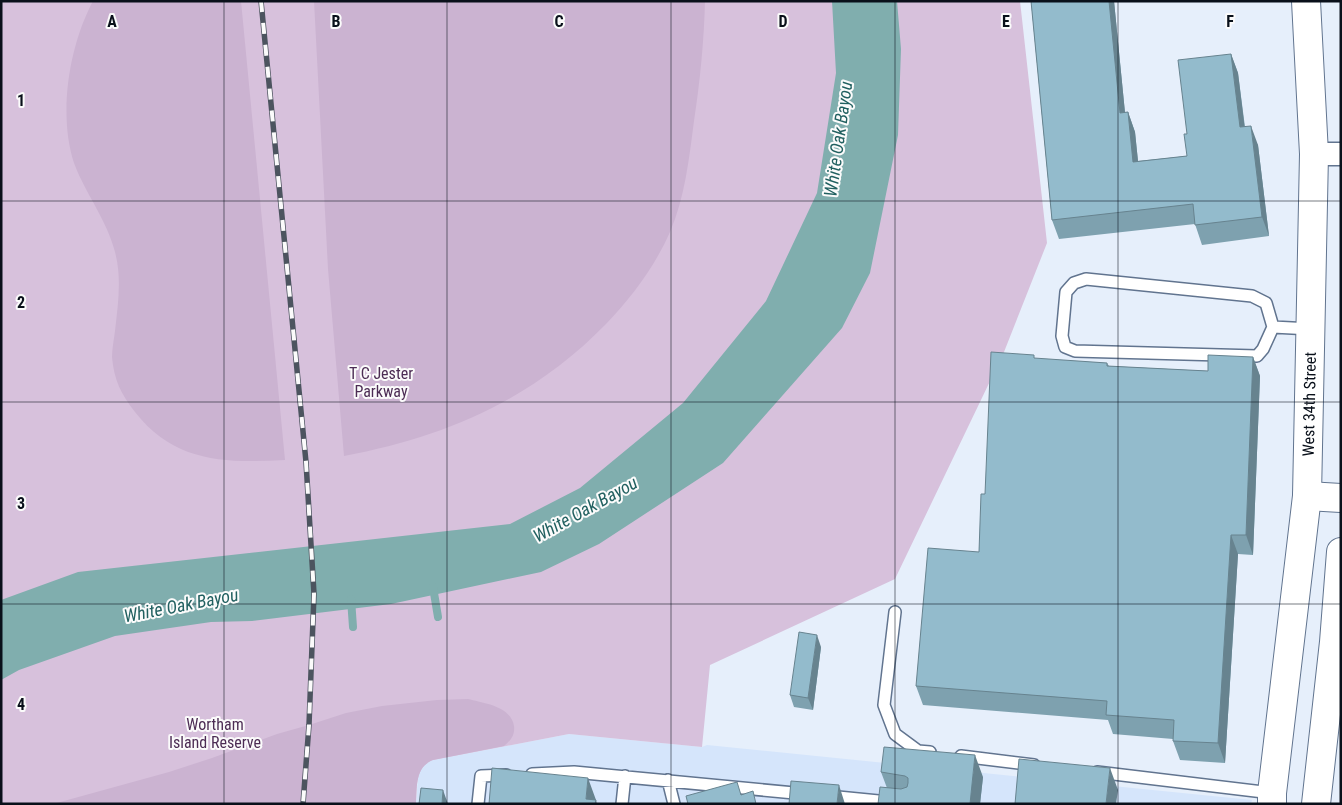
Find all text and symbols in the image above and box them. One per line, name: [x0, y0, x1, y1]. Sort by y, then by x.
text: A: [107, 12, 117, 31]
text: B: [332, 12, 341, 31]
text: C: [554, 12, 564, 31]
text: D: [778, 12, 788, 31]
text: E: [1002, 12, 1010, 31]
text: F: [1226, 12, 1234, 31]
water label: White Oak Bayou: [820, 79, 857, 198]
text: 1: [17, 91, 25, 110]
text: 2: [17, 293, 25, 312]
street label: West 34th Street: [1298, 351, 1319, 457]
park label: T C Jester Parkway: [349, 364, 413, 401]
water label: White Oak Bayou: [529, 471, 641, 546]
text: 3: [17, 494, 25, 513]
water label: White Oak Bayou: [122, 584, 241, 626]
text: 4: [17, 695, 25, 714]
park label: Wortham Island Reserve: [169, 715, 261, 752]

